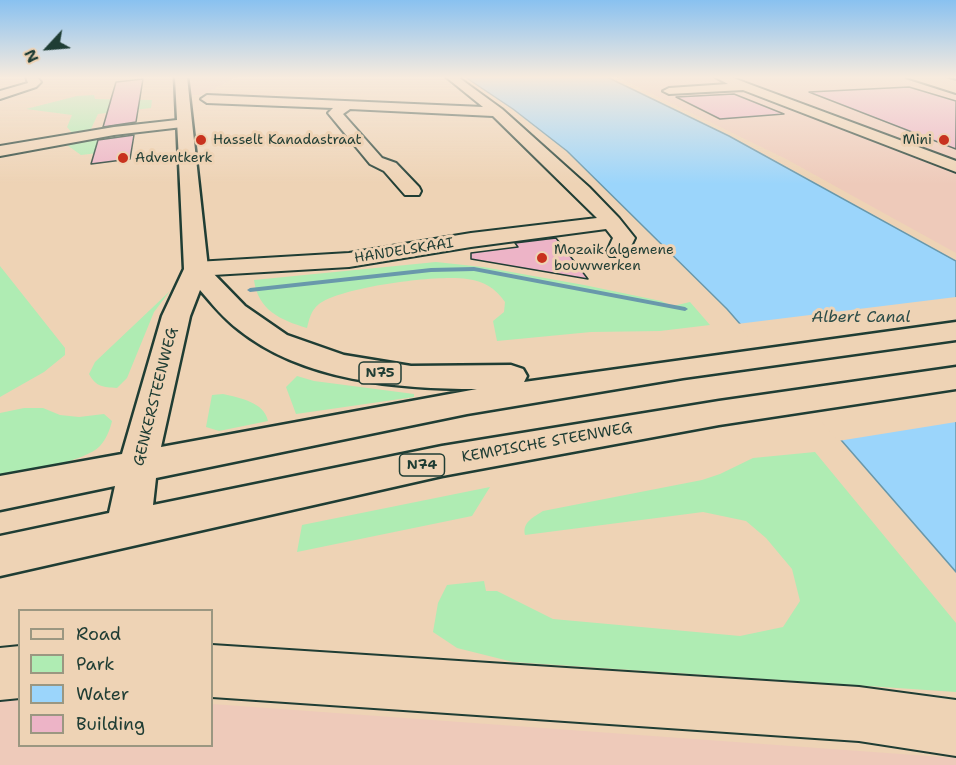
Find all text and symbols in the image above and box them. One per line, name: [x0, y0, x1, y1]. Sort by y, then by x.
north arrow: [18, 18, 78, 78]
text: N: [19, 46, 44, 66]
place label: Hasselt Kanadastraat: [213, 132, 362, 148]
place label: Mini: [902, 132, 932, 148]
marker: Hasselt Kanadastraat: [194, 133, 208, 147]
marker: Mini: [937, 133, 951, 147]
place label: Adventkerk: [135, 150, 213, 166]
marker: Adventkerk: [116, 151, 130, 165]
street label: HANDELSKAAI: [353, 235, 455, 267]
place label: Mozaik algemene bouwwerken: [554, 242, 674, 274]
marker: Mozaik algemene bouwwerken: [535, 251, 549, 265]
water label: Albert Canal: [812, 308, 910, 328]
street label: GENKERSTEENWEG: [130, 326, 182, 468]
road number: N75: [359, 362, 401, 384]
street label: KEMPISCHE STEENWEG: [460, 419, 634, 467]
road number: N74: [400, 454, 444, 476]
legend: [18, 609, 213, 747]
text: Road: [76, 622, 121, 646]
text: Park: [76, 652, 115, 676]
text: Water: [76, 682, 129, 706]
text: Building: [76, 712, 145, 736]

